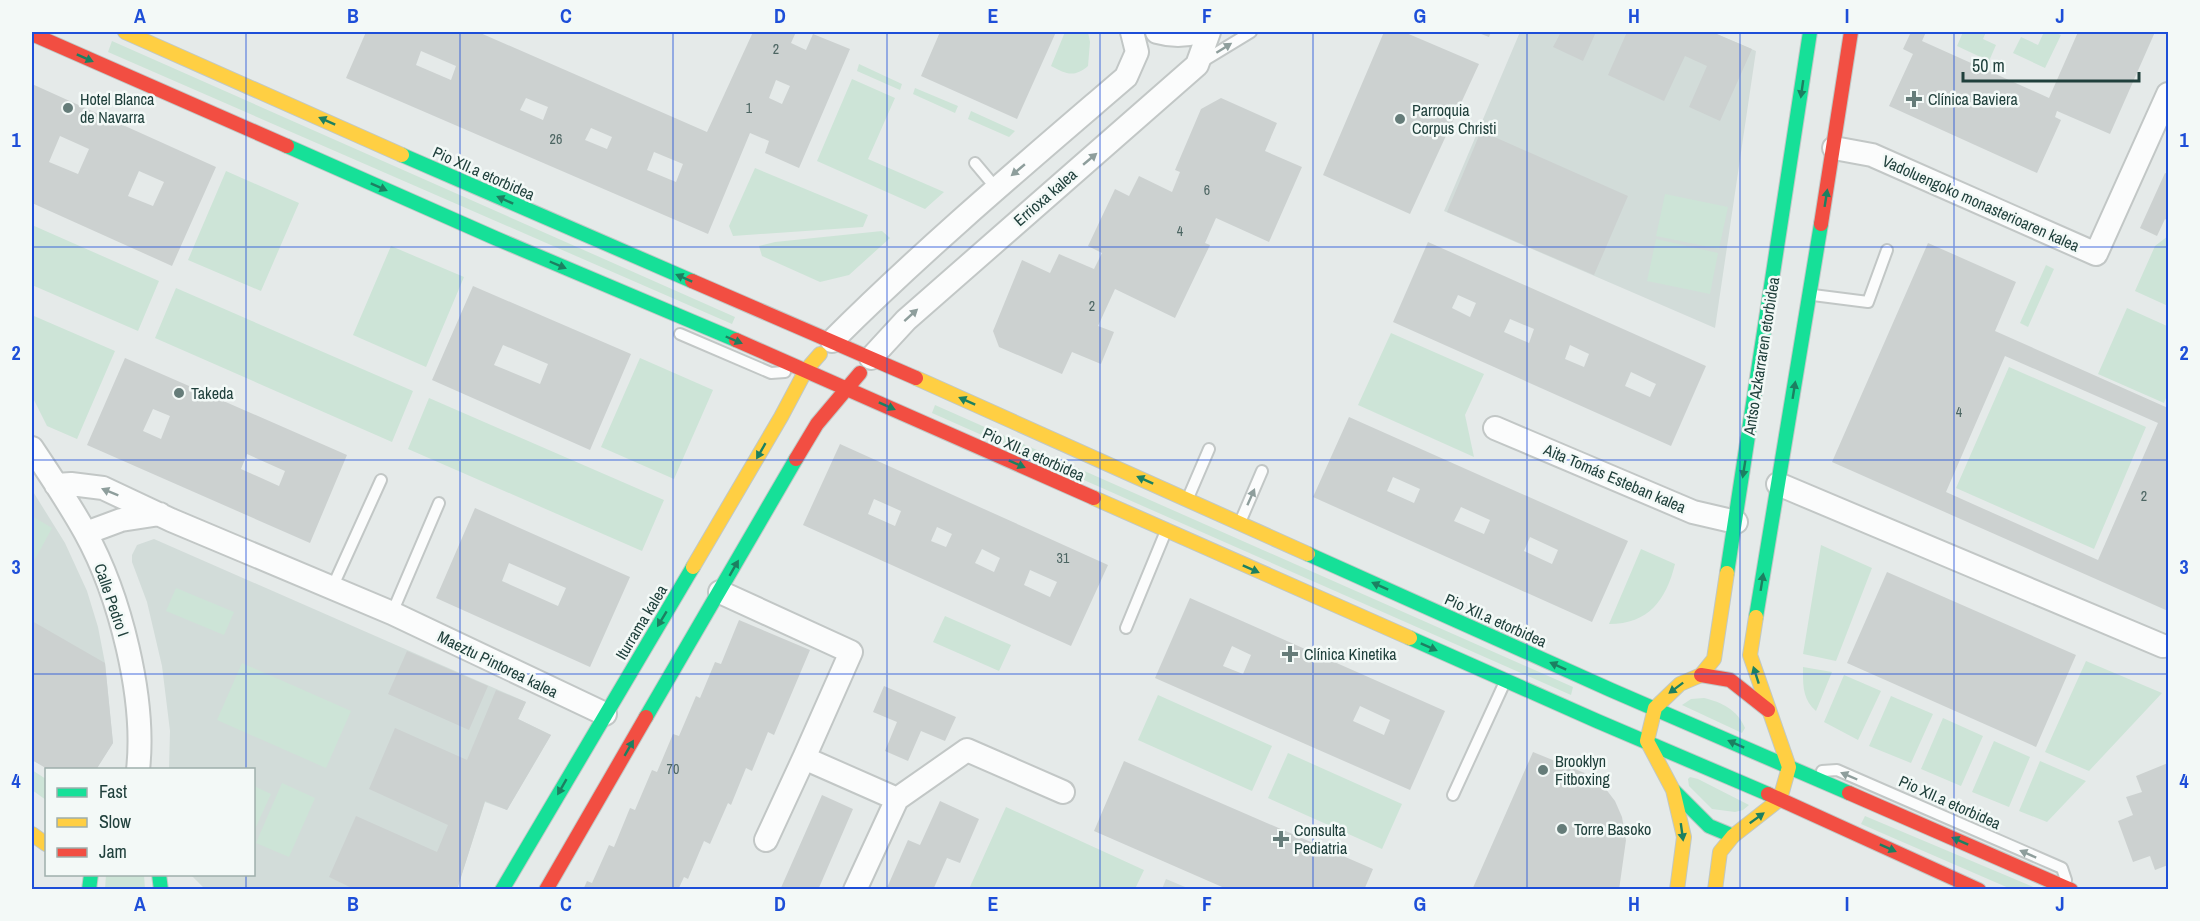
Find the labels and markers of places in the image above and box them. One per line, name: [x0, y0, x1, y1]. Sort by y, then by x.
place label: Hotel Blanca de Navarra: [80, 88, 155, 128]
place label: Clínica Baviera: [1928, 88, 2018, 110]
marker: Clínica Baviera: [1905, 90, 1923, 108]
place label: Parroquia Corpus Christi: [1412, 99, 1497, 139]
marker: Hotel Blanca de Navarra: [61, 101, 75, 115]
marker: Parroquia Corpus Christi: [1393, 112, 1407, 126]
place label: Takeda: [191, 382, 234, 404]
marker: Takeda: [172, 386, 186, 400]
place label: Clínica Kinetika: [1304, 643, 1397, 665]
marker: Clínica Kinetika: [1281, 645, 1299, 663]
place label: Brooklyn Fitboxing: [1555, 750, 1610, 790]
marker: Brooklyn Fitboxing: [1536, 763, 1550, 777]
place label: Torre Basoko: [1574, 818, 1651, 840]
place label: Consulta Pediatria: [1294, 819, 1348, 859]
marker: Torre Basoko: [1555, 822, 1569, 836]
marker: Consulta Pediatria: [1272, 830, 1290, 848]

